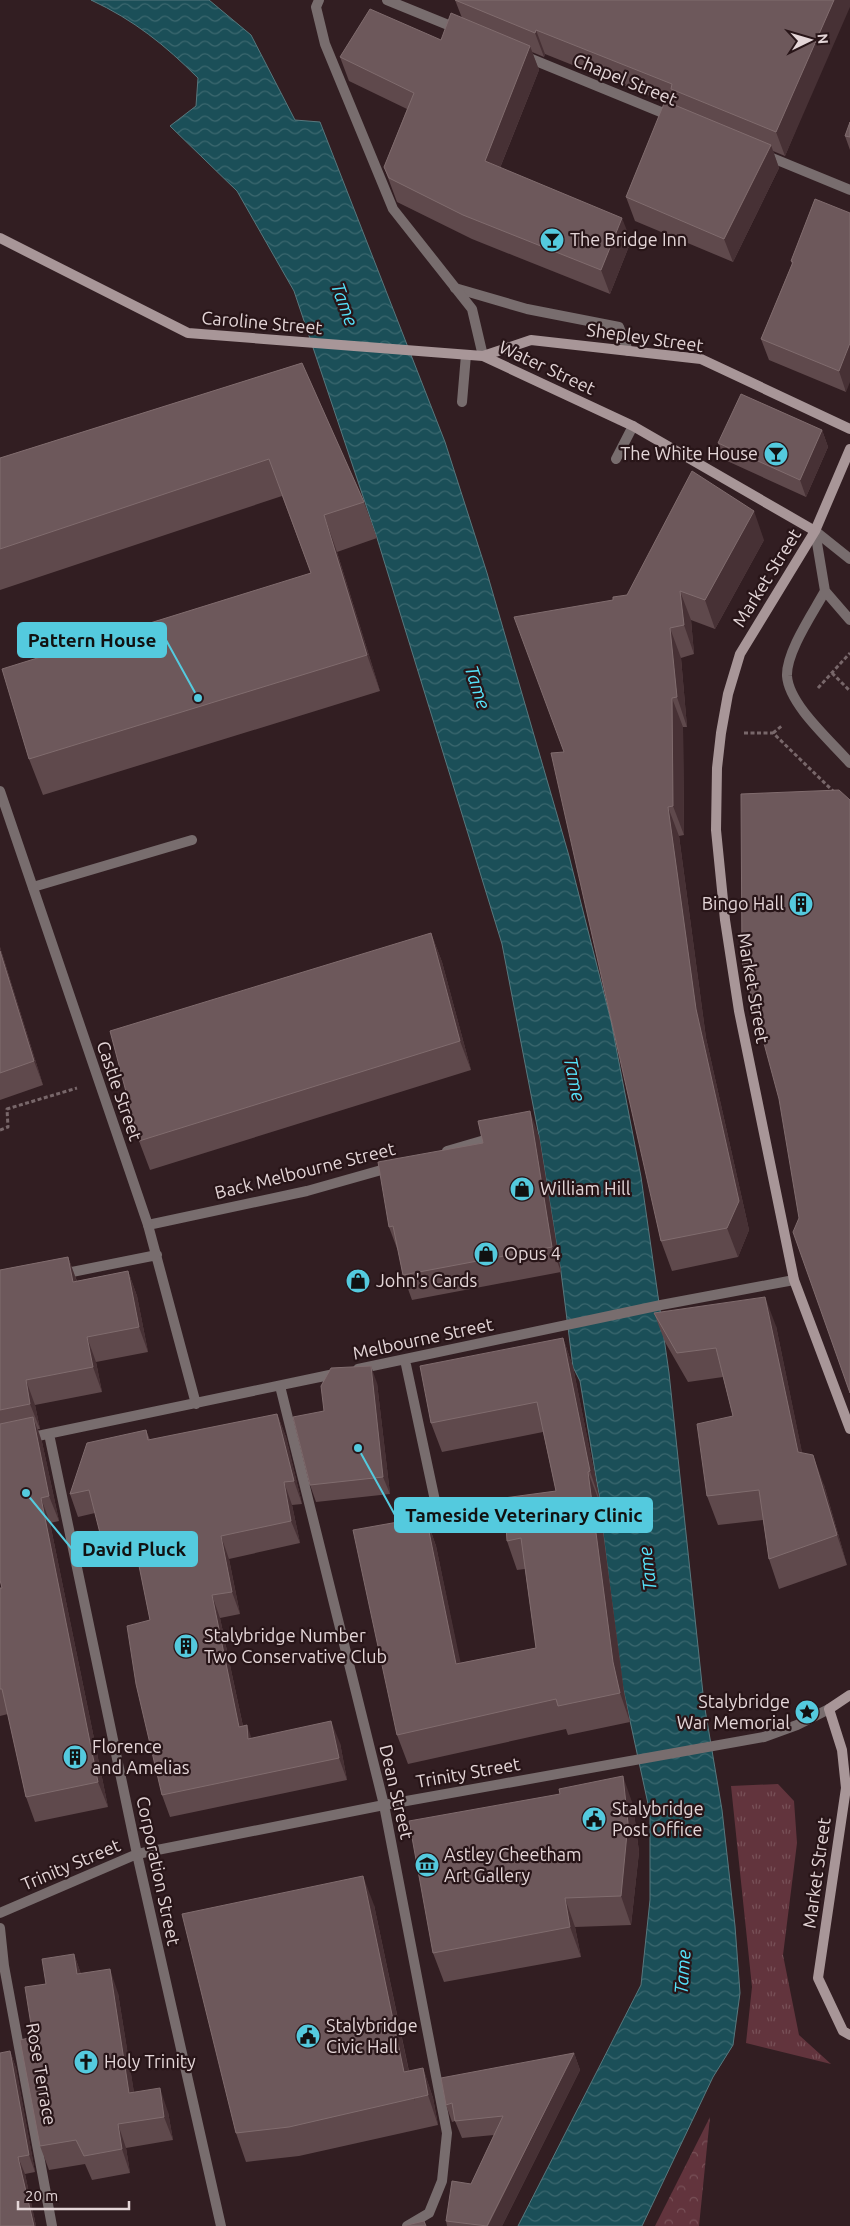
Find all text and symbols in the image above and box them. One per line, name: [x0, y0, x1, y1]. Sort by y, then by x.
north arrow: [785, 15, 835, 65]
text: N: [815, 33, 831, 45]
street label: Chapel Street: [571, 49, 680, 109]
bar icon: The Bridge Inn: [539, 227, 565, 253]
place label: The Bridge Inn: [570, 229, 687, 249]
water label: Tame: [327, 279, 363, 329]
street label: Caroline Street: [201, 307, 323, 337]
street label: Shepley Street: [585, 319, 705, 355]
street label: Water Street: [496, 336, 599, 398]
bar icon: The White House: [763, 441, 789, 467]
place label: The White House: [620, 443, 758, 463]
street label: Market Street: [728, 525, 804, 630]
callout: Pattern House: [18, 623, 166, 657]
text: Pattern House: [28, 629, 156, 651]
water label: Tame: [461, 662, 496, 712]
building icon: Bingo Hall: [788, 891, 814, 917]
place label: Bingo Hall: [702, 893, 784, 913]
street label: Market Street: [734, 931, 774, 1045]
street label: Castle Street: [94, 1038, 146, 1143]
water label: Tame: [560, 1055, 590, 1104]
street label: Back Melbourne Street: [212, 1138, 397, 1202]
shop icon: William Hill: [509, 1176, 535, 1202]
place label: William Hill: [540, 1178, 631, 1198]
shop icon: Opus 4: [473, 1241, 499, 1267]
place label: Opus 4: [504, 1243, 561, 1263]
shop icon: John's Cards: [345, 1268, 371, 1294]
place label: John's Cards: [376, 1270, 477, 1290]
street label: Melbourne Street: [351, 1313, 495, 1363]
callout: Tameside Veterinary Clinic: [395, 1498, 652, 1532]
text: Tameside Veterinary Clinic: [405, 1504, 643, 1526]
callout: David Pluck: [72, 1532, 197, 1566]
text: David Pluck: [82, 1538, 186, 1560]
water label: Tame: [633, 1545, 661, 1593]
place label: Stalybridge Number Two Conservative Club: [204, 1625, 387, 1666]
building icon: Stalybridge Number Two Conservative Club: [173, 1633, 199, 1659]
place label: Stalybridge War Memorial: [677, 1691, 790, 1732]
place icon: Stalybridge War Memorial: [794, 1699, 820, 1725]
place label: Florence and Amelias: [92, 1736, 190, 1777]
street label: Dean Street: [376, 1742, 418, 1841]
building icon: Florence and Amelias: [62, 1744, 88, 1770]
street label: Trinity Street: [414, 1753, 521, 1791]
street label: Corporation Street: [133, 1794, 185, 1947]
place label: Stalybridge Post Office: [612, 1798, 704, 1839]
public building icon: Stalybridge Post Office: [581, 1806, 607, 1832]
street label: Market Street: [798, 1816, 834, 1930]
street label: Trinity Street: [18, 1834, 123, 1894]
place label: Astley Cheetham Art Gallery: [444, 1844, 582, 1885]
museum icon: Astley Cheetham Art Gallery: [414, 1852, 440, 1878]
water label: Tame: [669, 1949, 695, 1995]
place label: Stalybridge Civic Hall: [326, 2015, 418, 2056]
street label: Rose Terrace: [23, 2021, 61, 2127]
public building icon: Stalybridge Civic Hall: [295, 2023, 321, 2049]
church icon: Holy Trinity: [73, 2049, 99, 2075]
place label: Holy Trinity: [104, 2051, 196, 2071]
scale bar: [18, 2178, 129, 2210]
text: 20 m: [25, 2187, 58, 2204]

